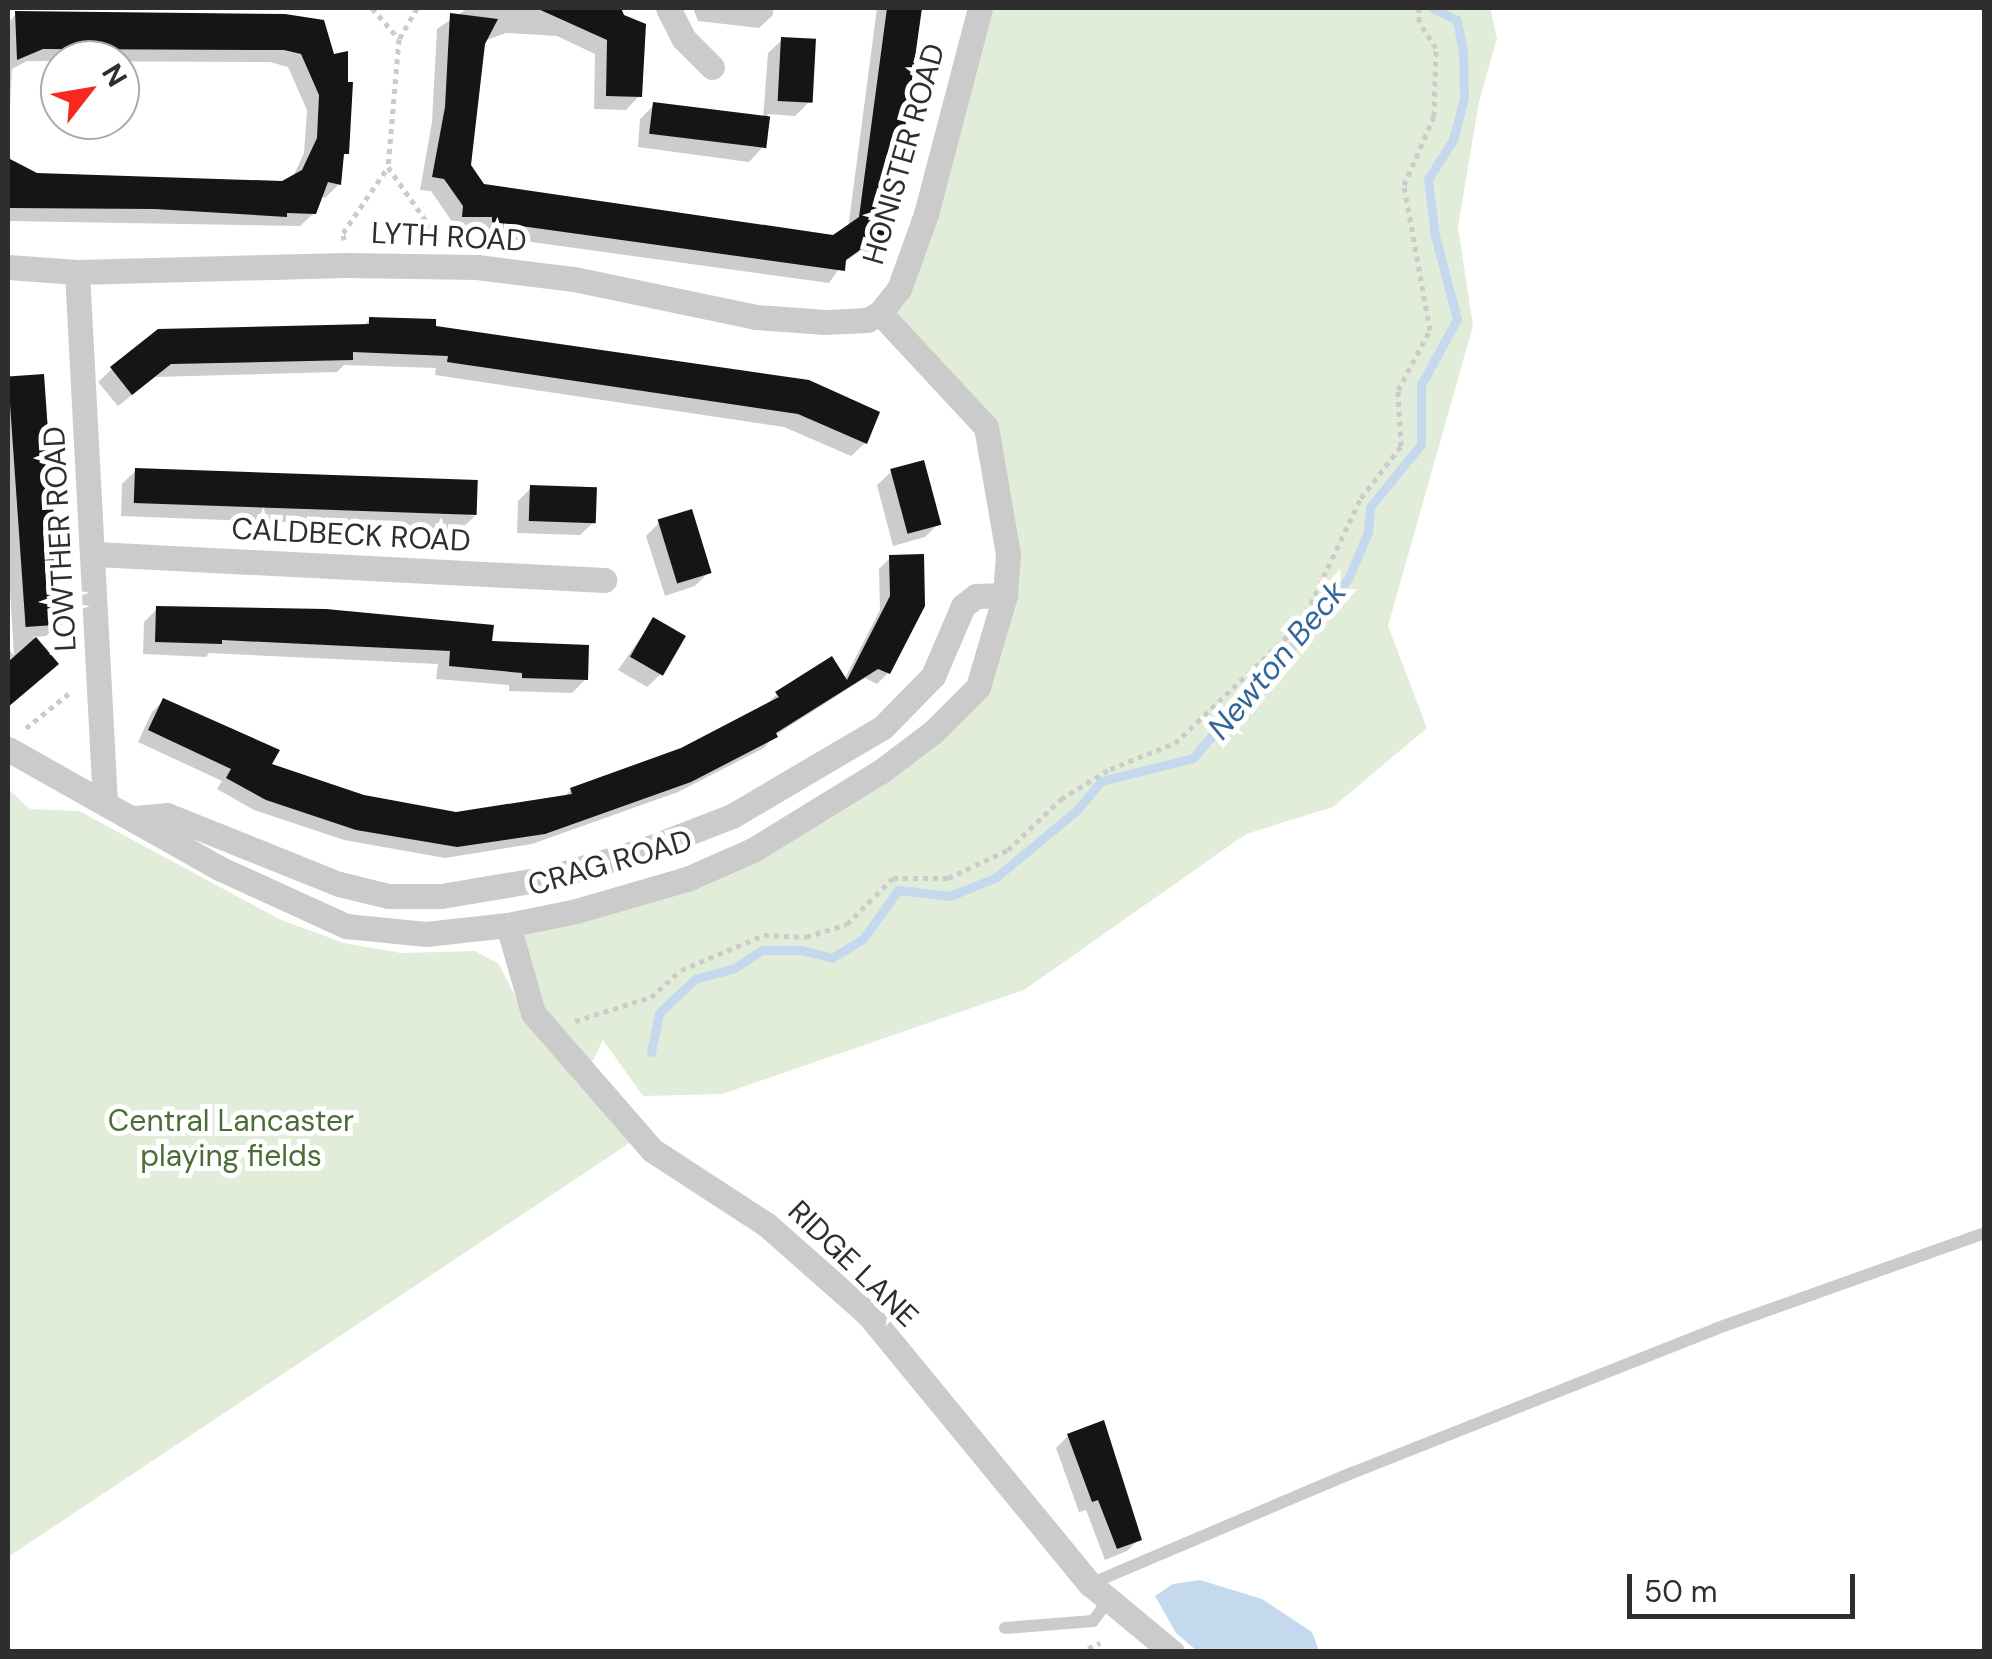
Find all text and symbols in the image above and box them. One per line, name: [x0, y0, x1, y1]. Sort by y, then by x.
street label: HONISTER ROAD: [855, 39, 953, 269]
north arrow: [40, 40, 140, 140]
text: N: [93, 57, 136, 94]
street label: LYTH ROAD: [370, 215, 528, 259]
street label: LOWTHER ROAD: [36, 425, 84, 653]
street label: CALDBECK ROAD: [230, 511, 472, 559]
water label: Newton Beck: [1200, 573, 1354, 747]
street label: CRAG ROAD: [524, 822, 696, 904]
park label: Central Lancaster playing fields: [108, 1103, 354, 1174]
street label: RIDGE LANE: [781, 1193, 925, 1335]
scale bar: [1632, 1554, 1860, 1616]
text: 50 m: [1644, 1572, 1718, 1611]

